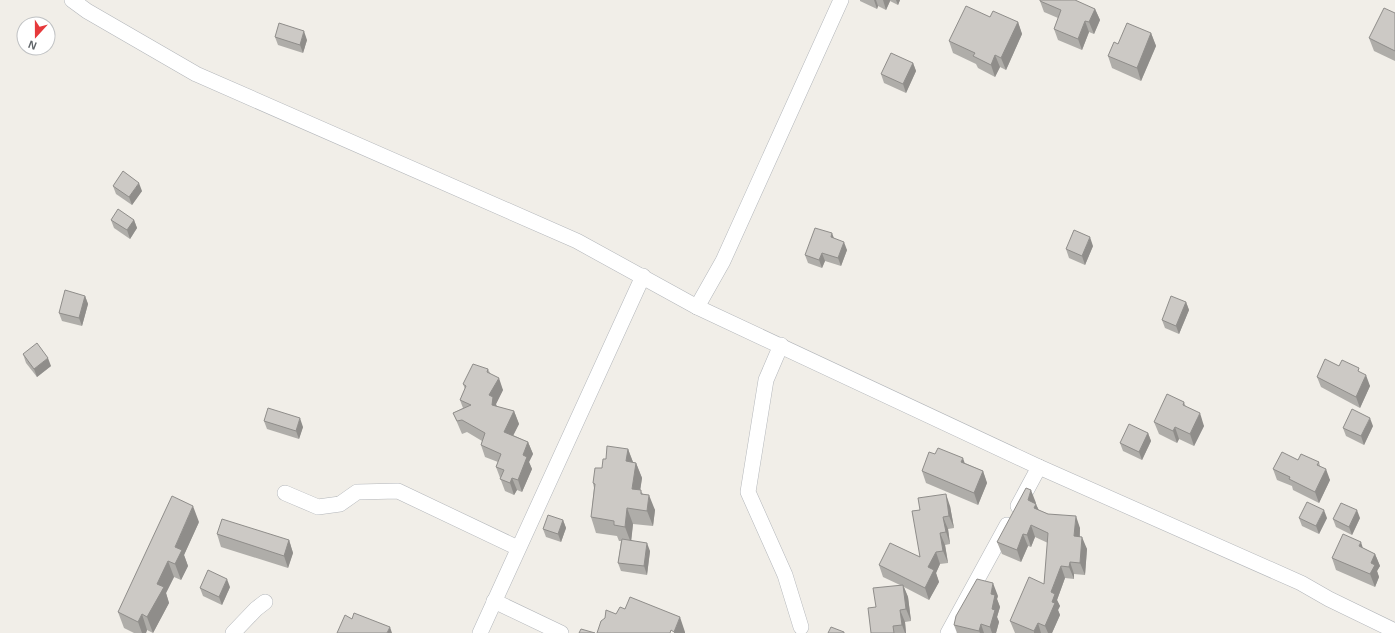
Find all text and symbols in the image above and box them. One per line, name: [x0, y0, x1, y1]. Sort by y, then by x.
north arrow: [16, 16, 56, 56]
text: N: [27, 38, 38, 52]

